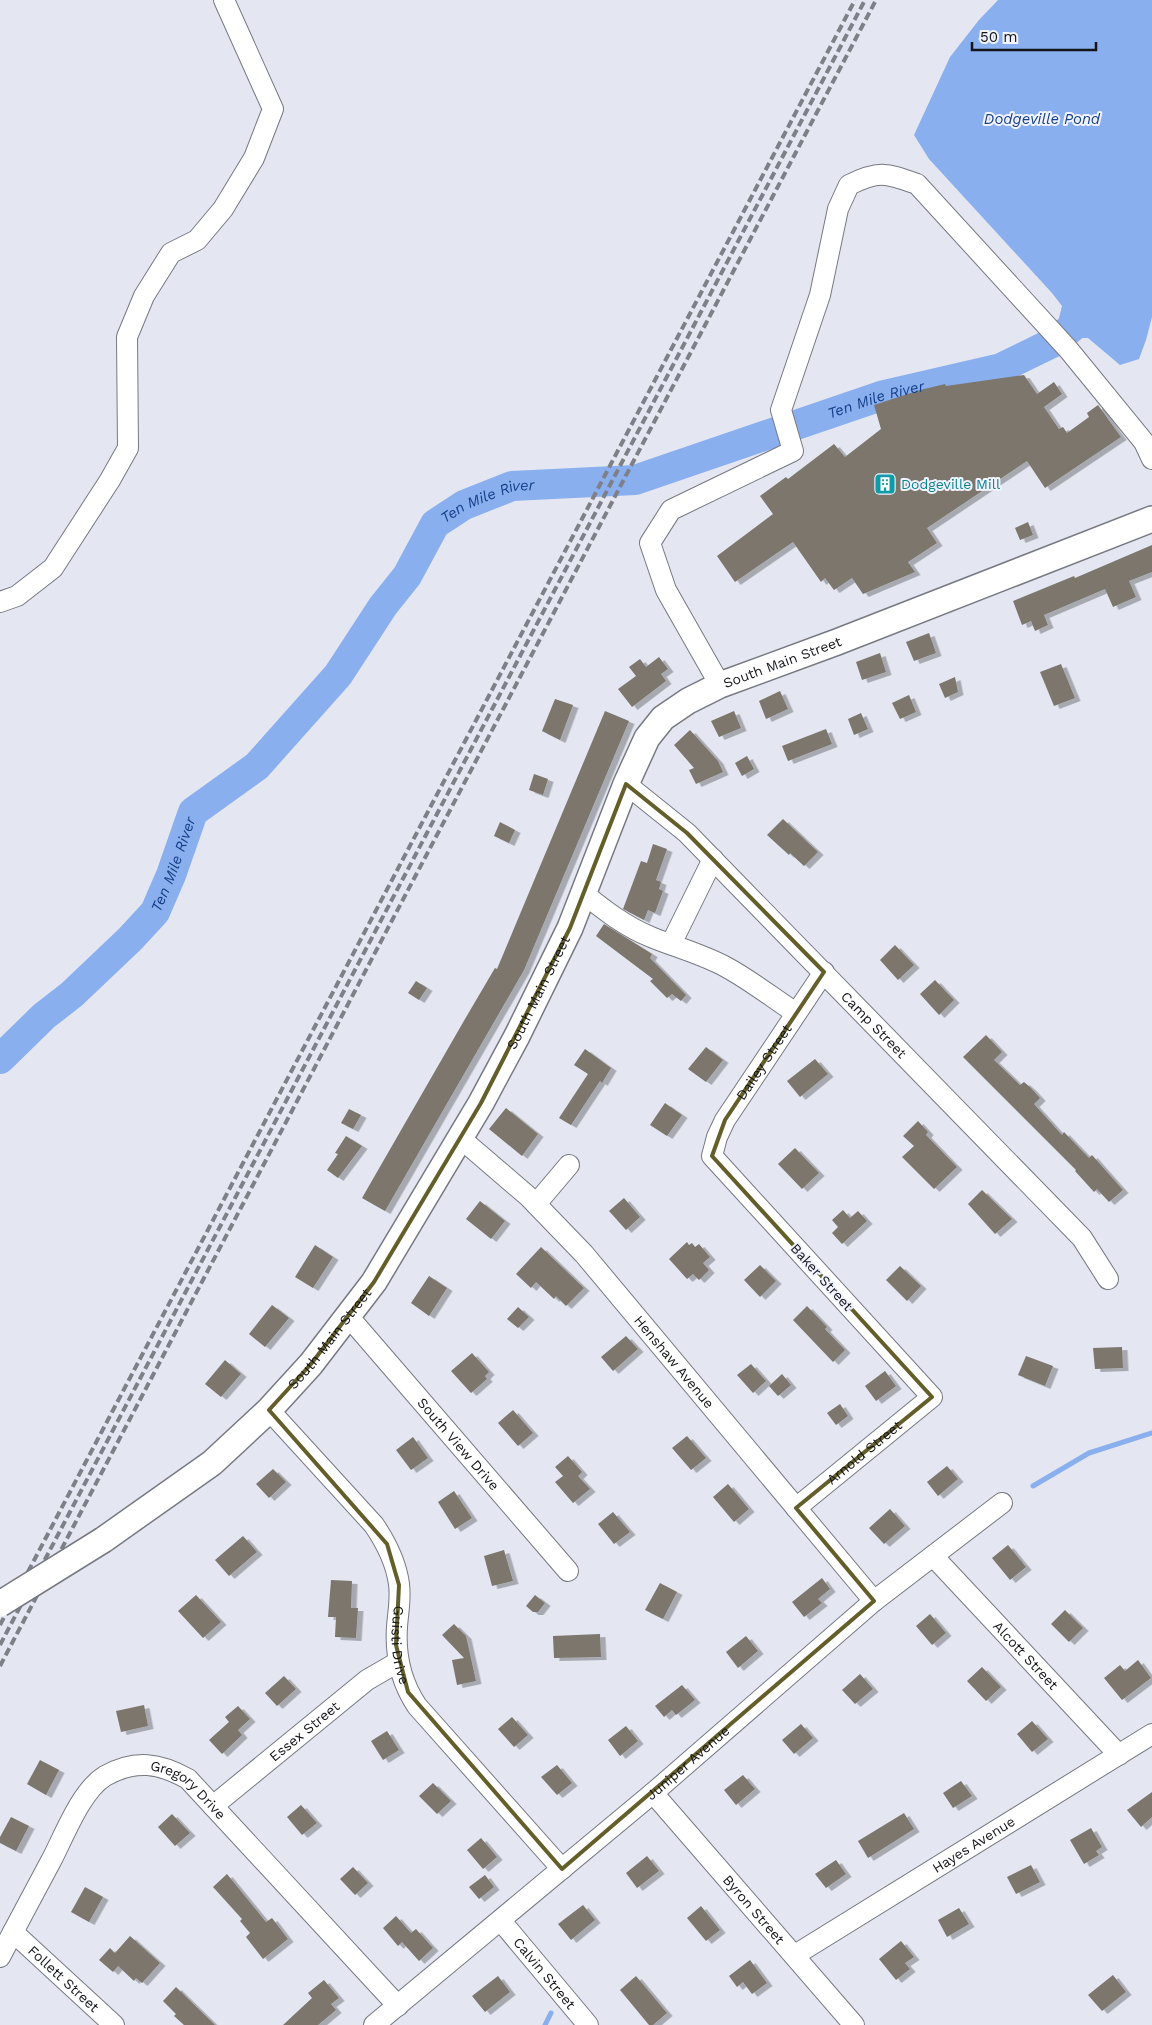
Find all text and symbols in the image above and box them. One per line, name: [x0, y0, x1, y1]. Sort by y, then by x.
scale bar: [972, 20, 1096, 52]
text: 50 m: [980, 28, 1017, 46]
water label: Dodgeville Pond: [984, 110, 1101, 128]
water label: Ten Mile River: [825, 377, 927, 423]
building icon: Dodgeville Mill: [873, 472, 897, 496]
water label: Ten Mile River: [437, 476, 536, 527]
place label: Dodgeville Mill: [901, 476, 1001, 492]
street label: South Main Street: [721, 633, 844, 691]
water label: Ten Mile River: [147, 813, 200, 915]
street label: South Main Street: [503, 933, 573, 1052]
street label: Camp Street: [838, 988, 910, 1061]
street label: Dailey Street: [733, 1021, 795, 1103]
street label: Baker Street: [788, 1240, 857, 1314]
street label: South Main Street: [284, 1285, 375, 1392]
street label: Henshaw Avenue: [631, 1312, 717, 1411]
street label: South View Drive: [414, 1395, 503, 1493]
street label: Arnold Street: [823, 1417, 905, 1488]
street label: Guisti Drive: [389, 1605, 413, 1687]
street label: Alcott Street: [990, 1618, 1062, 1693]
street label: Essex Street: [266, 1698, 343, 1765]
street label: Juniper Avenue: [643, 1722, 733, 1803]
street label: Gregory Drive: [149, 1757, 229, 1822]
street label: Hayes Avenue: [929, 1813, 1018, 1876]
street label: Byron Street: [720, 1872, 788, 1947]
street label: Calvin Street: [510, 1934, 579, 2012]
street label: Follett Street: [25, 1942, 103, 2015]

